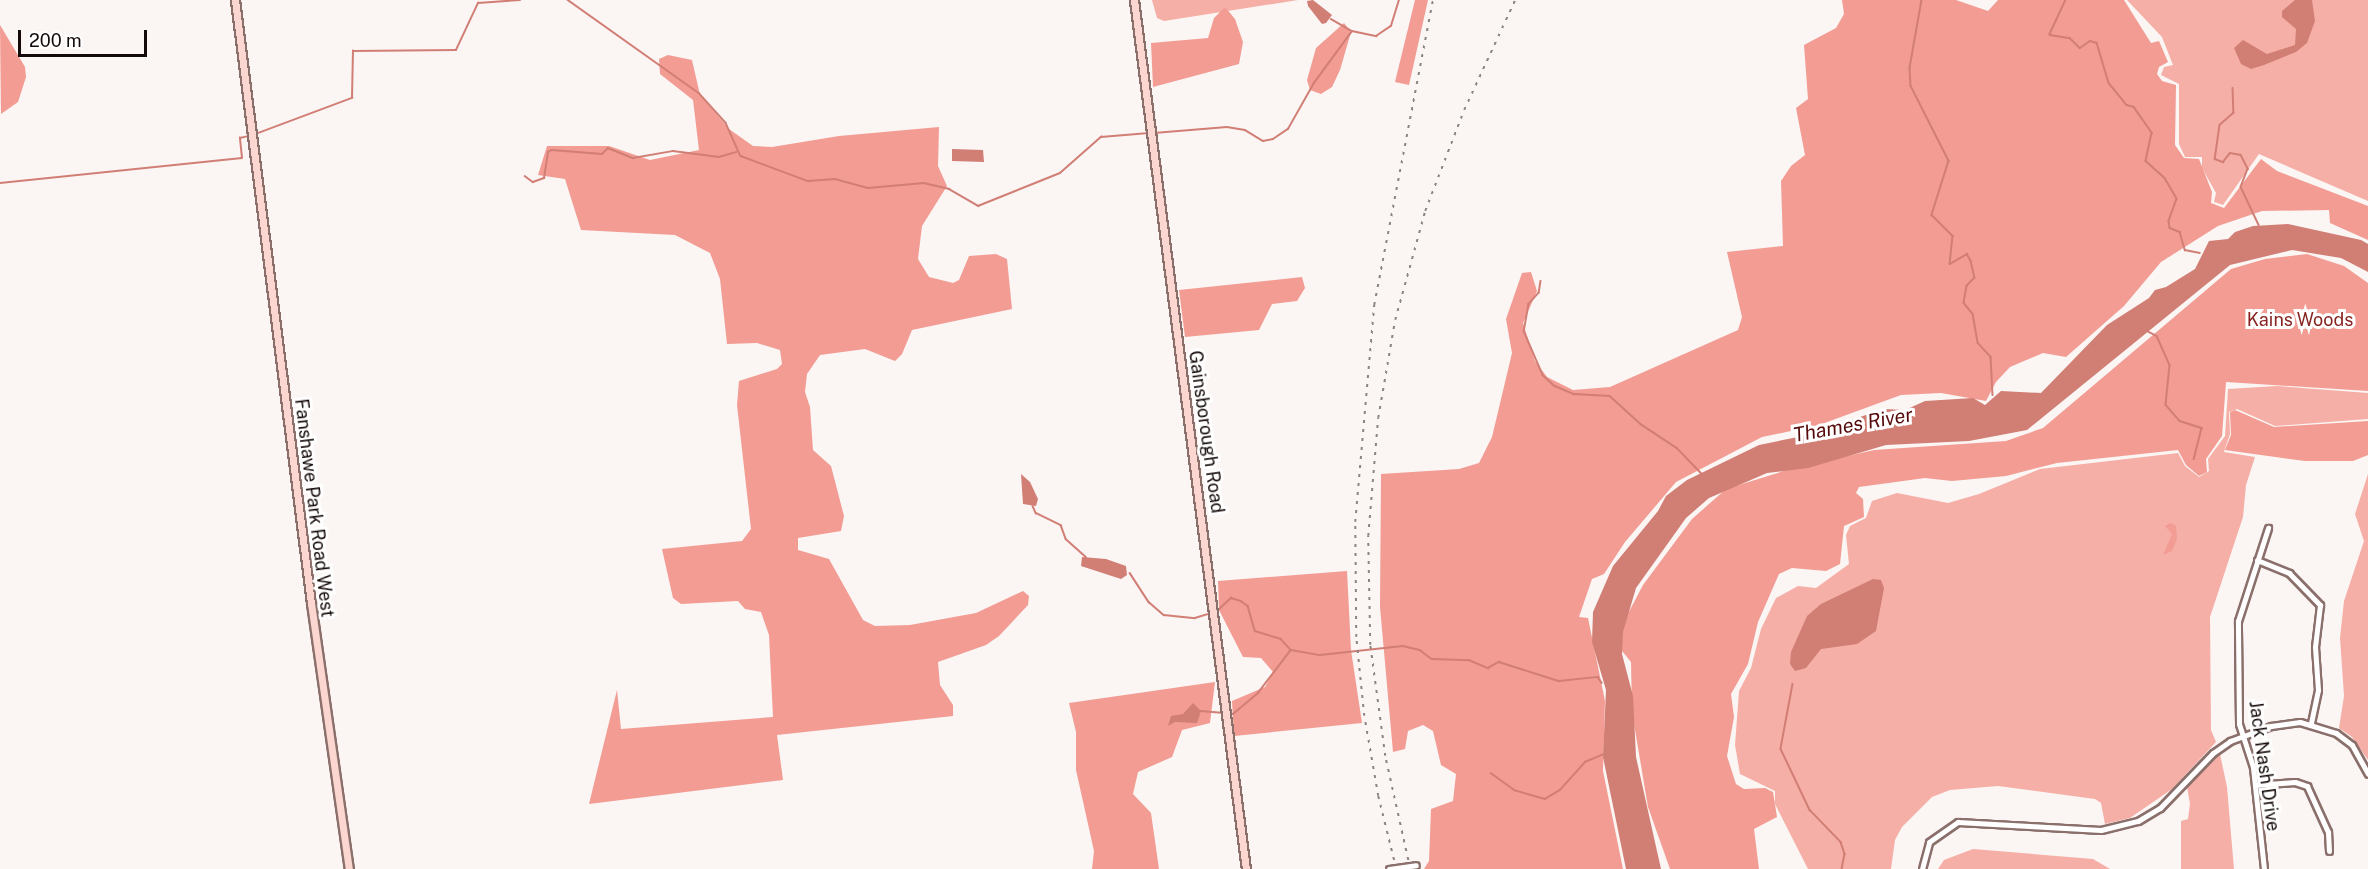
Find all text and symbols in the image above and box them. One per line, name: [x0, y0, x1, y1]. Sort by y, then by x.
scale bar: [21, 18, 150, 56]
text: 200 m: [29, 30, 82, 51]
park label: Kains Woods: [2247, 309, 2353, 331]
street label: Gainsborough Road: [1184, 349, 1228, 515]
street label: Fanshawe Park Road West: [290, 397, 338, 619]
water label: Thames River: [1791, 403, 1915, 447]
street label: Jack Nash Drive: [2244, 699, 2284, 833]

